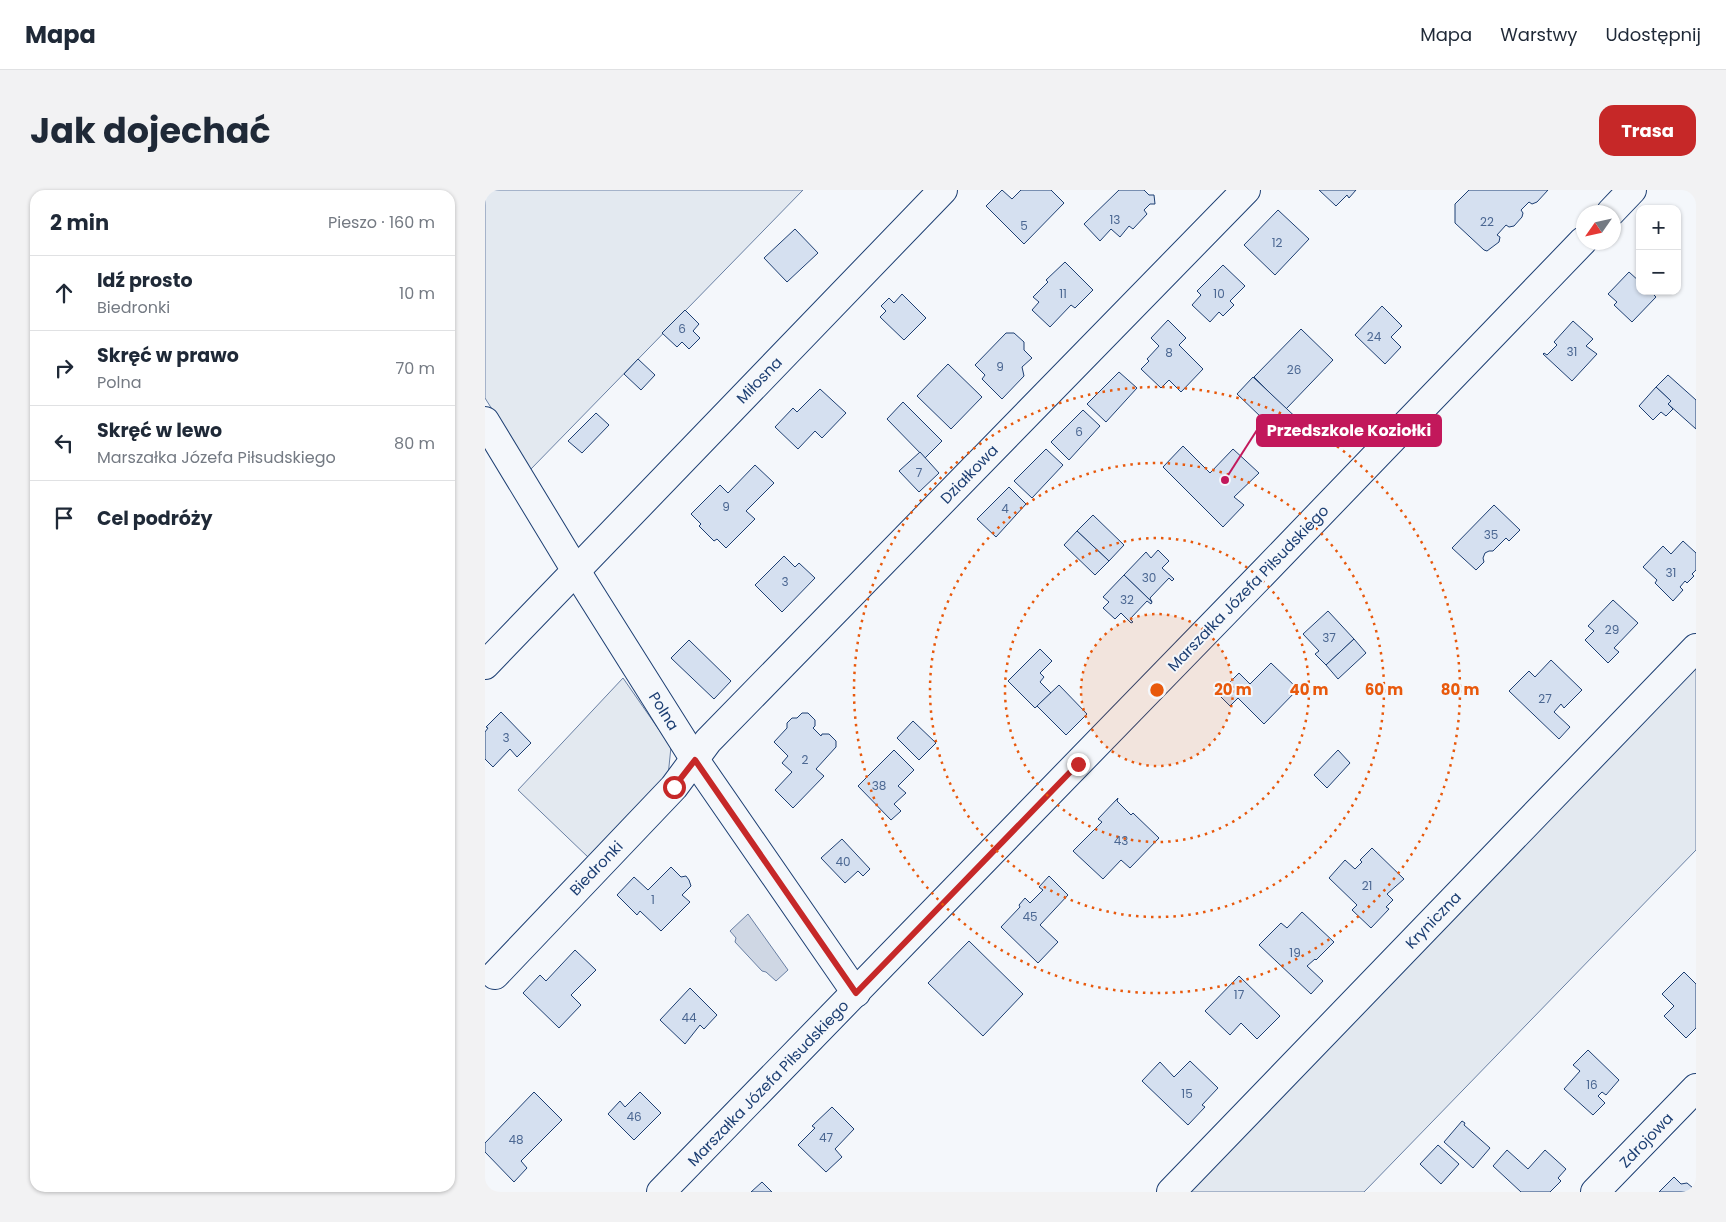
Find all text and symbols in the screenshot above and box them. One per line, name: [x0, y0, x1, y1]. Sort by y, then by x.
text: Mapa: [25, 18, 96, 51]
text: Mapa: [1420, 22, 1472, 47]
text: Warstwy: [1500, 22, 1577, 47]
text: Udostępnij: [1605, 22, 1701, 47]
button: Trasa: [1599, 105, 1696, 156]
text: Jak dojechać: [30, 106, 271, 155]
north arrow: [1576, 205, 1621, 250]
map controls: [1636, 205, 1681, 295]
button: +: [1636, 205, 1681, 250]
text: 2 min: [50, 208, 109, 237]
text: Pieszo · 160 m: [328, 211, 435, 234]
house number: 13: [1110, 211, 1120, 228]
house number: 22: [1480, 213, 1494, 230]
house number: 5: [1020, 217, 1028, 234]
house number: 12: [1272, 234, 1282, 251]
button: −: [1636, 250, 1681, 295]
text: Idź prosto: [97, 267, 193, 294]
icon: ahead: [50, 279, 78, 307]
text: 10 m: [399, 282, 435, 305]
house number: 11: [1059, 285, 1067, 302]
house number: 10: [1213, 285, 1225, 302]
text: Biedronki: [97, 296, 170, 319]
house number: 6: [678, 320, 686, 337]
house number: 24: [1367, 328, 1382, 345]
text: Skręć w prawo: [97, 342, 239, 369]
house number: 31: [1567, 343, 1577, 360]
house number: 8: [1165, 344, 1173, 361]
street label: Miłosna: [731, 352, 787, 408]
icon: right: [50, 354, 78, 382]
text: 70 m: [395, 357, 435, 380]
house number: 9: [996, 358, 1004, 375]
house number: 26: [1287, 361, 1301, 378]
text: Polna: [97, 371, 142, 394]
callout: Przedszkole Koziołki: [1257, 415, 1441, 446]
text: Skręć w lewo: [97, 417, 222, 444]
text: Przedszkole Koziołki: [1267, 419, 1431, 442]
house number: 6: [1075, 423, 1083, 440]
icon: left: [50, 429, 78, 457]
text: 80 m: [394, 432, 435, 455]
street label: Działkowa: [935, 440, 1003, 508]
text: Marszałka Józefa Piłsudskiego: [97, 446, 336, 469]
house number: 7: [916, 464, 923, 481]
house number: 9: [722, 498, 730, 515]
house number: 4: [1001, 500, 1009, 517]
street label: Marszałka Józefa Piłsudskiego: [1163, 500, 1333, 676]
icon: arrive: [50, 504, 78, 532]
text: Cel podróży: [97, 505, 212, 532]
house number: 35: [1484, 526, 1498, 543]
house number: 31: [1666, 564, 1676, 581]
house number: 30: [1142, 569, 1156, 586]
house number: 3: [781, 573, 789, 590]
house number: 32: [1120, 591, 1134, 608]
house number: 29: [1605, 621, 1619, 638]
house number: 37: [1322, 629, 1336, 646]
text: 20 m: [1214, 679, 1252, 700]
text: 40 m: [1289, 679, 1329, 700]
text: 60 m: [1365, 679, 1403, 700]
text: 80 m: [1441, 679, 1479, 700]
centre of rings: [1148, 681, 1166, 699]
street label: Polna: [644, 688, 684, 734]
house number: 27: [1538, 690, 1552, 707]
house number: 3: [502, 729, 510, 746]
house number: 2: [802, 751, 809, 768]
route end: [1067, 753, 1090, 776]
route start: [663, 776, 686, 799]
house number: 38: [872, 777, 886, 794]
house number: 43: [1114, 832, 1128, 849]
street label: Biedronki: [565, 836, 627, 900]
house number: 40: [835, 853, 851, 870]
house number: 21: [1362, 877, 1372, 894]
street label: Kryniczna: [1400, 887, 1466, 953]
house number: 1: [651, 891, 655, 908]
house number: 45: [1022, 908, 1038, 925]
house number: 19: [1289, 944, 1301, 961]
house number: 17: [1234, 986, 1245, 1003]
street label: Marszałka Józefa Piłsudskiego: [683, 995, 853, 1171]
house number: 44: [681, 1009, 697, 1026]
house number: 16: [1586, 1076, 1598, 1093]
house number: 15: [1181, 1085, 1193, 1102]
house number: 46: [626, 1108, 642, 1125]
street label: Zdrojowa: [1614, 1108, 1678, 1172]
house number: 47: [819, 1129, 833, 1146]
house number: 48: [508, 1131, 524, 1148]

